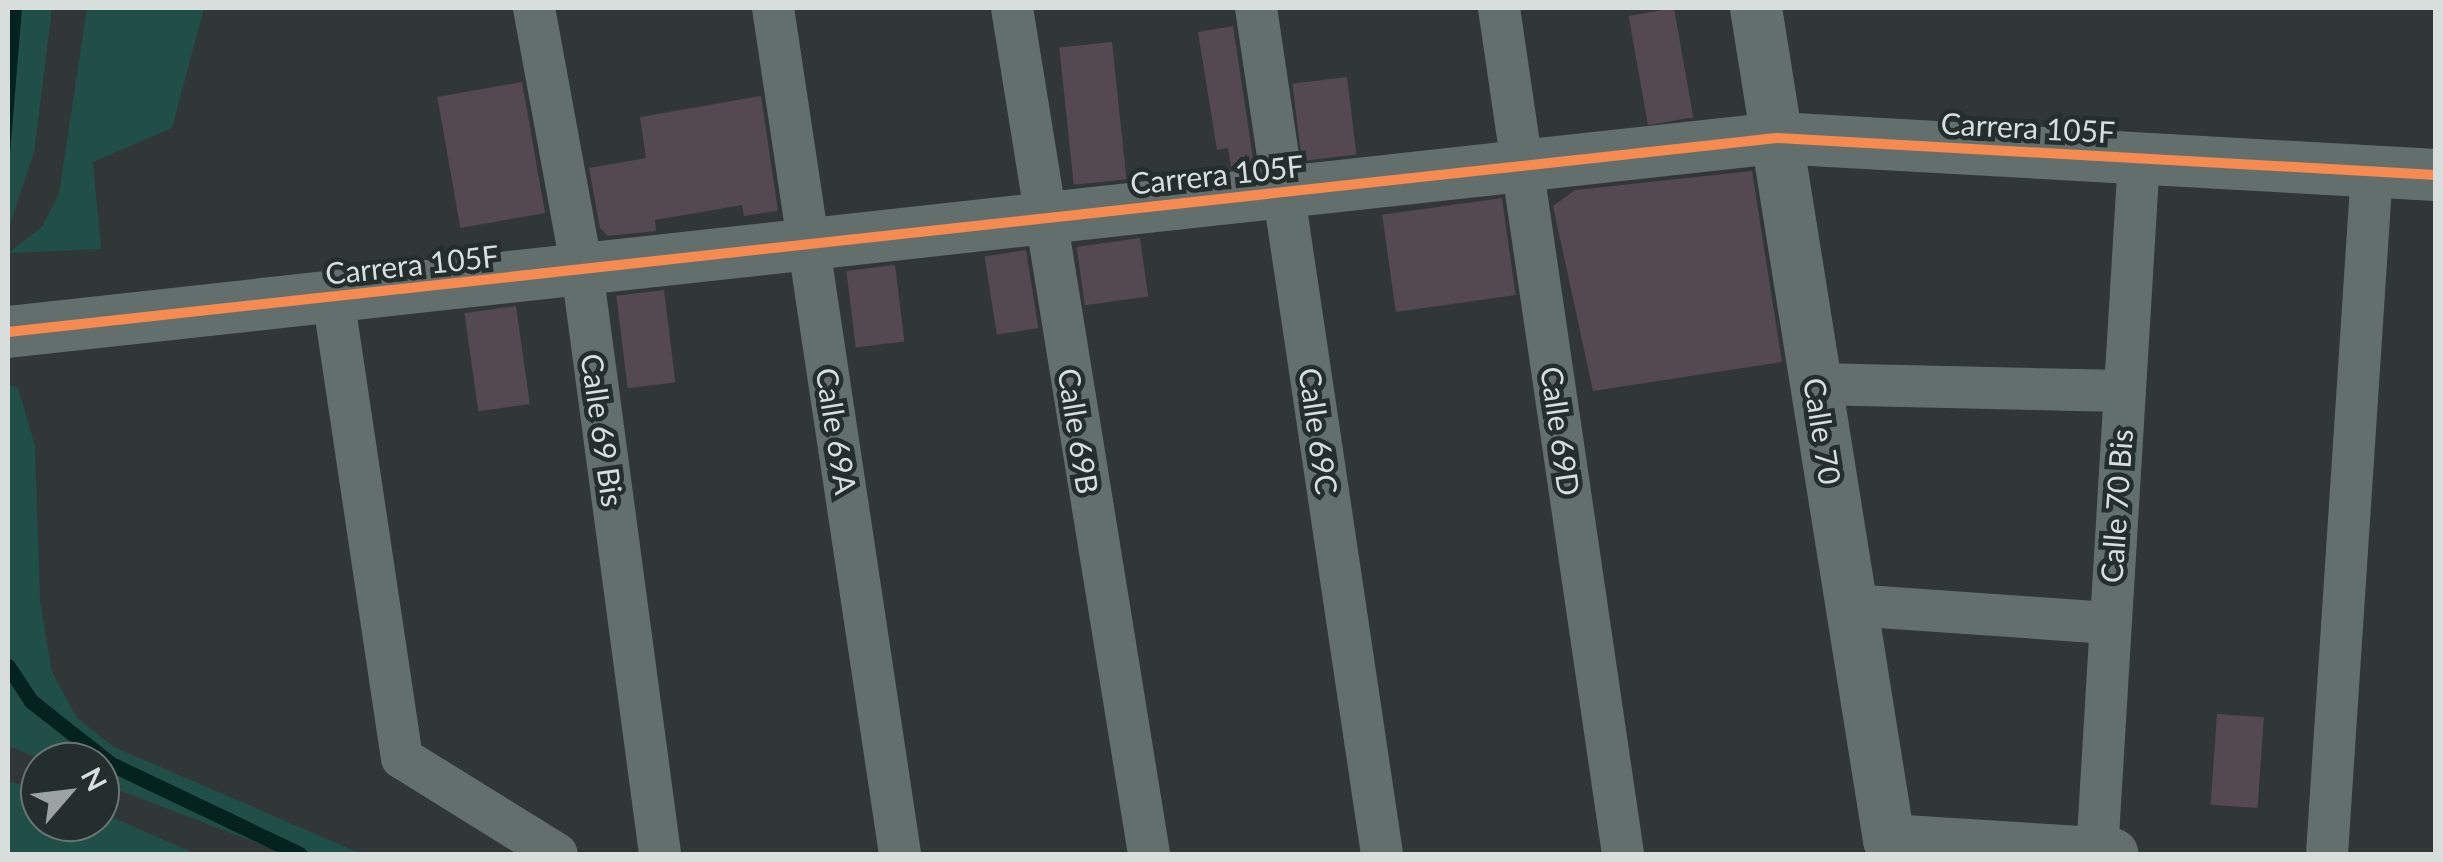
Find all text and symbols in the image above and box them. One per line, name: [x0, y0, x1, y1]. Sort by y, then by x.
street label: Carrera 105F: [1940, 104, 2116, 150]
street label: Carrera 105F: [1128, 147, 1306, 201]
street label: Carrera 105F: [323, 237, 501, 291]
street label: Calle 69 Bis: [574, 351, 632, 509]
street label: Calle 69D: [1534, 364, 1588, 498]
street label: Calle 69A: [809, 365, 865, 497]
street label: Calle 69C: [1292, 365, 1346, 497]
street label: Calle 69B: [1051, 366, 1107, 496]
street label: Calle 70: [1797, 375, 1849, 487]
street label: Calle 70 Bis: [2093, 428, 2139, 584]
north arrow: [20, 742, 120, 842]
text: N: [75, 761, 115, 796]

